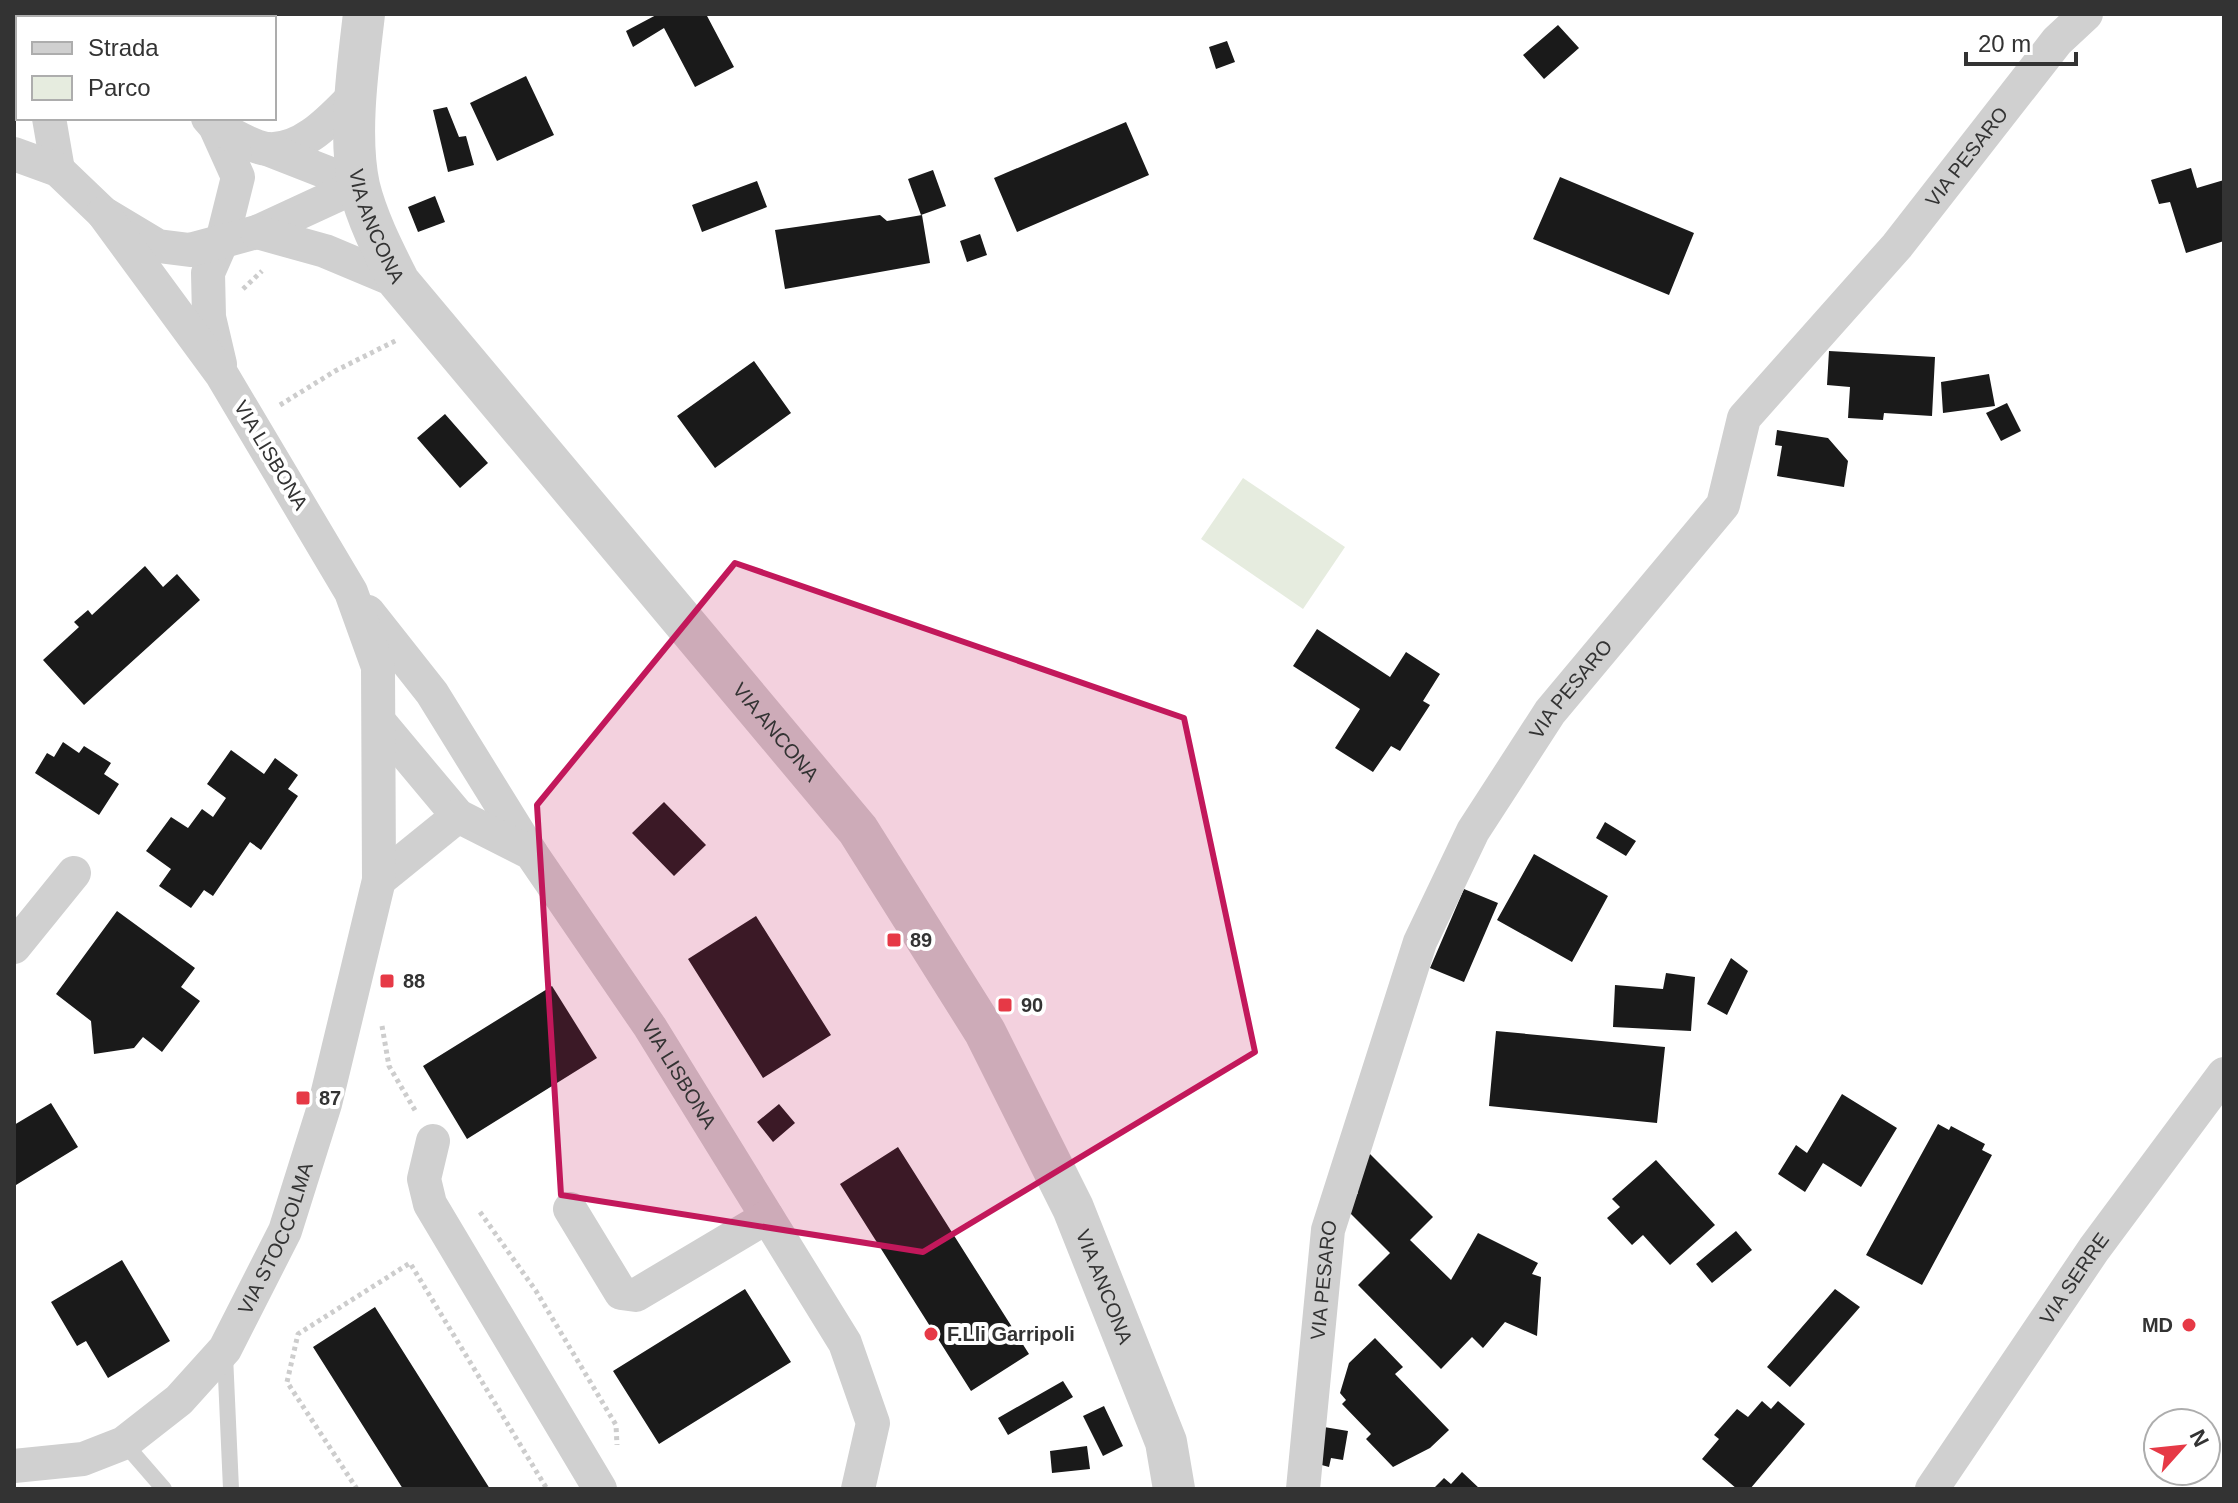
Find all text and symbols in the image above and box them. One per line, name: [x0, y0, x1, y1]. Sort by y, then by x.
legend: [16, 16, 276, 120]
scale bar: [1966, 16, 2076, 66]
text: 20 m: [1978, 30, 2031, 57]
text: Strada: [88, 34, 159, 61]
text: Parco: [88, 74, 151, 101]
street label: VIA PESARO: [1921, 103, 2012, 211]
street label: VIA ANCONA: [345, 167, 409, 287]
street label: VIA LISBONA: [230, 396, 313, 514]
street label: VIA PESARO: [1525, 635, 1617, 743]
street label: VIA ANCONA: [729, 678, 824, 786]
place label: 89: [910, 929, 932, 951]
marker: 89: [885, 931, 903, 949]
place label: 88: [403, 970, 425, 992]
marker: 88: [378, 972, 396, 990]
place label: 90: [1021, 994, 1043, 1016]
marker: 90: [996, 996, 1014, 1014]
street label: VIA LISBONA: [637, 1016, 721, 1133]
place label: 87: [319, 1087, 341, 1109]
marker: 87: [294, 1089, 312, 1107]
street label: VIA STOCCOLMA: [234, 1159, 317, 1318]
street label: VIA PESARO: [1306, 1217, 1341, 1341]
street label: VIA ANCONA: [1072, 1226, 1137, 1348]
street label: VIA SERRE: [2035, 1229, 2113, 1328]
place label: MD: [2142, 1314, 2173, 1336]
marker: MD: [2180, 1316, 2198, 1334]
place label: F.Lli Garripoli: [947, 1323, 1075, 1345]
marker: F.Lli Garripoli: [922, 1325, 940, 1343]
north arrow: [2142, 1407, 2222, 1487]
text: N: [2185, 1425, 2214, 1451]

